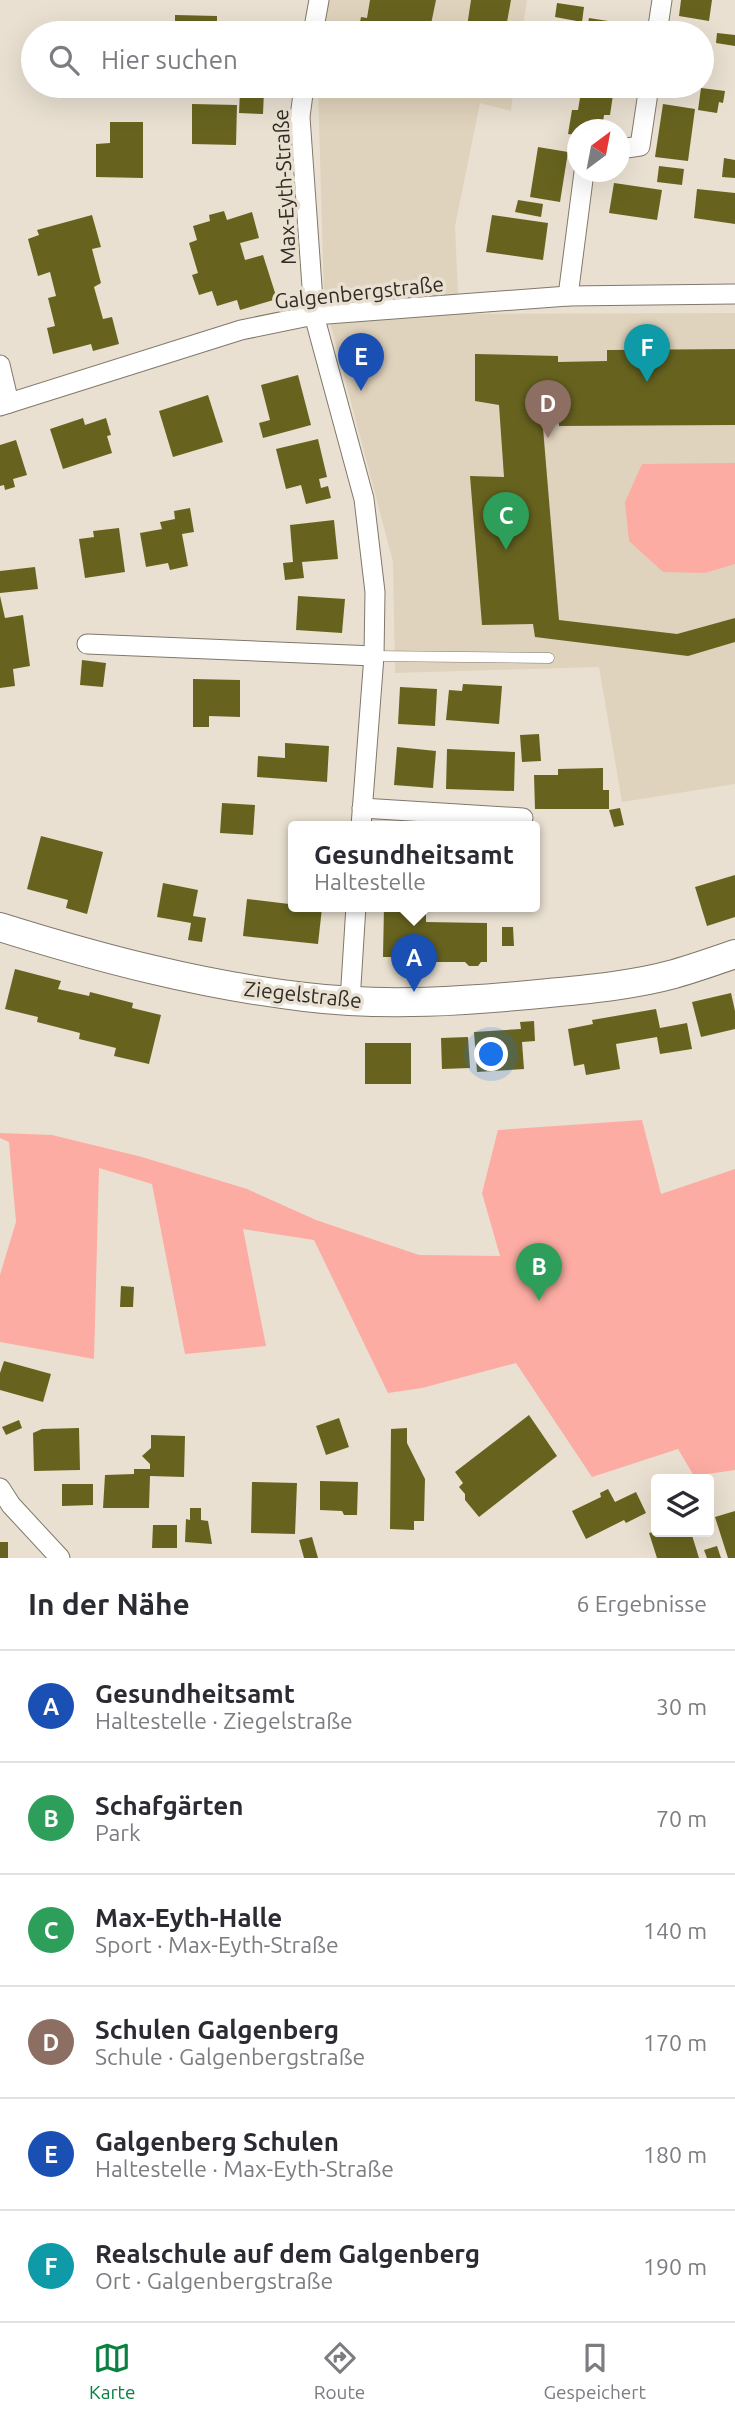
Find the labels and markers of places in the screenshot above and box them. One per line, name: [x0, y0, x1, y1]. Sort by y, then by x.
pin: F: [624, 324, 670, 382]
pin: E: [338, 333, 384, 391]
pin: D: [525, 380, 571, 438]
pin: C: [483, 492, 529, 550]
pin: A: [391, 934, 437, 992]
pin: B: [516, 1243, 562, 1301]

